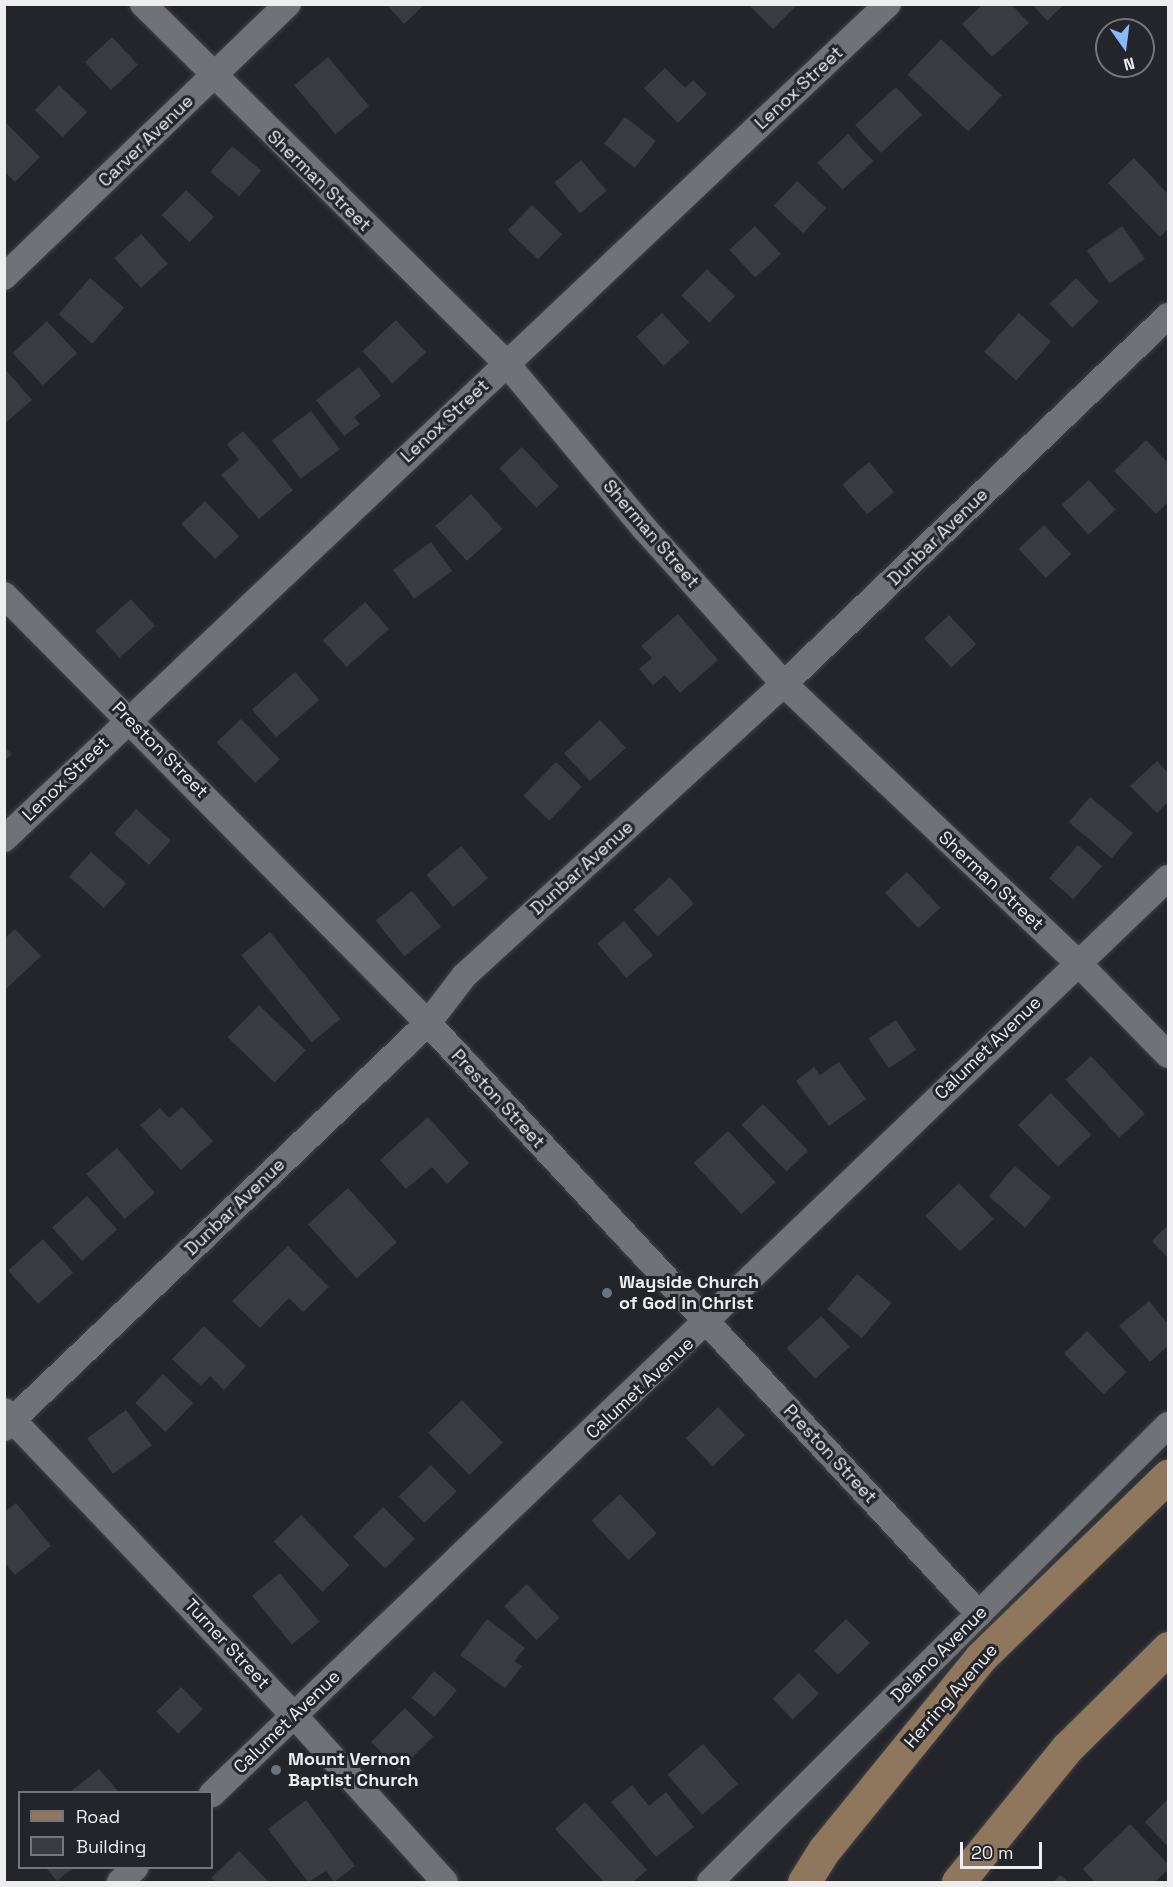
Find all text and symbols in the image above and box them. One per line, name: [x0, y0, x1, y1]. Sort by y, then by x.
north arrow: [1095, 18, 1155, 78]
street label: Lenox Street: [751, 42, 847, 134]
text: N: [1121, 53, 1137, 75]
street label: Carver Avenue: [94, 90, 198, 192]
street label: Sherman Street: [263, 126, 375, 236]
street label: Lenox Street: [397, 375, 493, 467]
street label: Sherman Street: [598, 476, 704, 592]
street label: Dunbar Avenue: [883, 484, 993, 590]
street label: Preston Street: [107, 697, 213, 803]
street label: Lenox Street: [18, 732, 114, 826]
street label: Dunbar Avenue: [526, 816, 638, 920]
street label: Sherman Street: [934, 827, 1048, 935]
street label: Calumet Avenue: [930, 992, 1046, 1104]
street label: Preston Street: [447, 1045, 549, 1153]
street label: Dunbar Avenue: [180, 1154, 290, 1260]
place label: Wayside Church of God in Christ: [619, 1272, 759, 1314]
marker: Wayside Church of God in Christ: [600, 1286, 614, 1300]
street label: Calumet Avenue: [582, 1332, 698, 1444]
street label: Preston Street: [779, 1400, 881, 1508]
street label: Turner Street: [180, 1595, 274, 1693]
street label: Delano Avenue: [886, 1601, 992, 1707]
street label: Herring Avenue: [900, 1639, 1002, 1753]
street label: Calumet Avenue: [229, 1666, 345, 1778]
place label: Mount Vernon Baptist Church: [288, 1749, 419, 1792]
marker: Mount Vernon Baptist Church: [269, 1763, 283, 1777]
legend: [18, 1791, 213, 1869]
text: Road: [76, 1805, 120, 1828]
scale bar: [963, 1830, 1046, 1868]
text: Building: [76, 1835, 146, 1858]
text: 20 m: [971, 1841, 1014, 1864]

